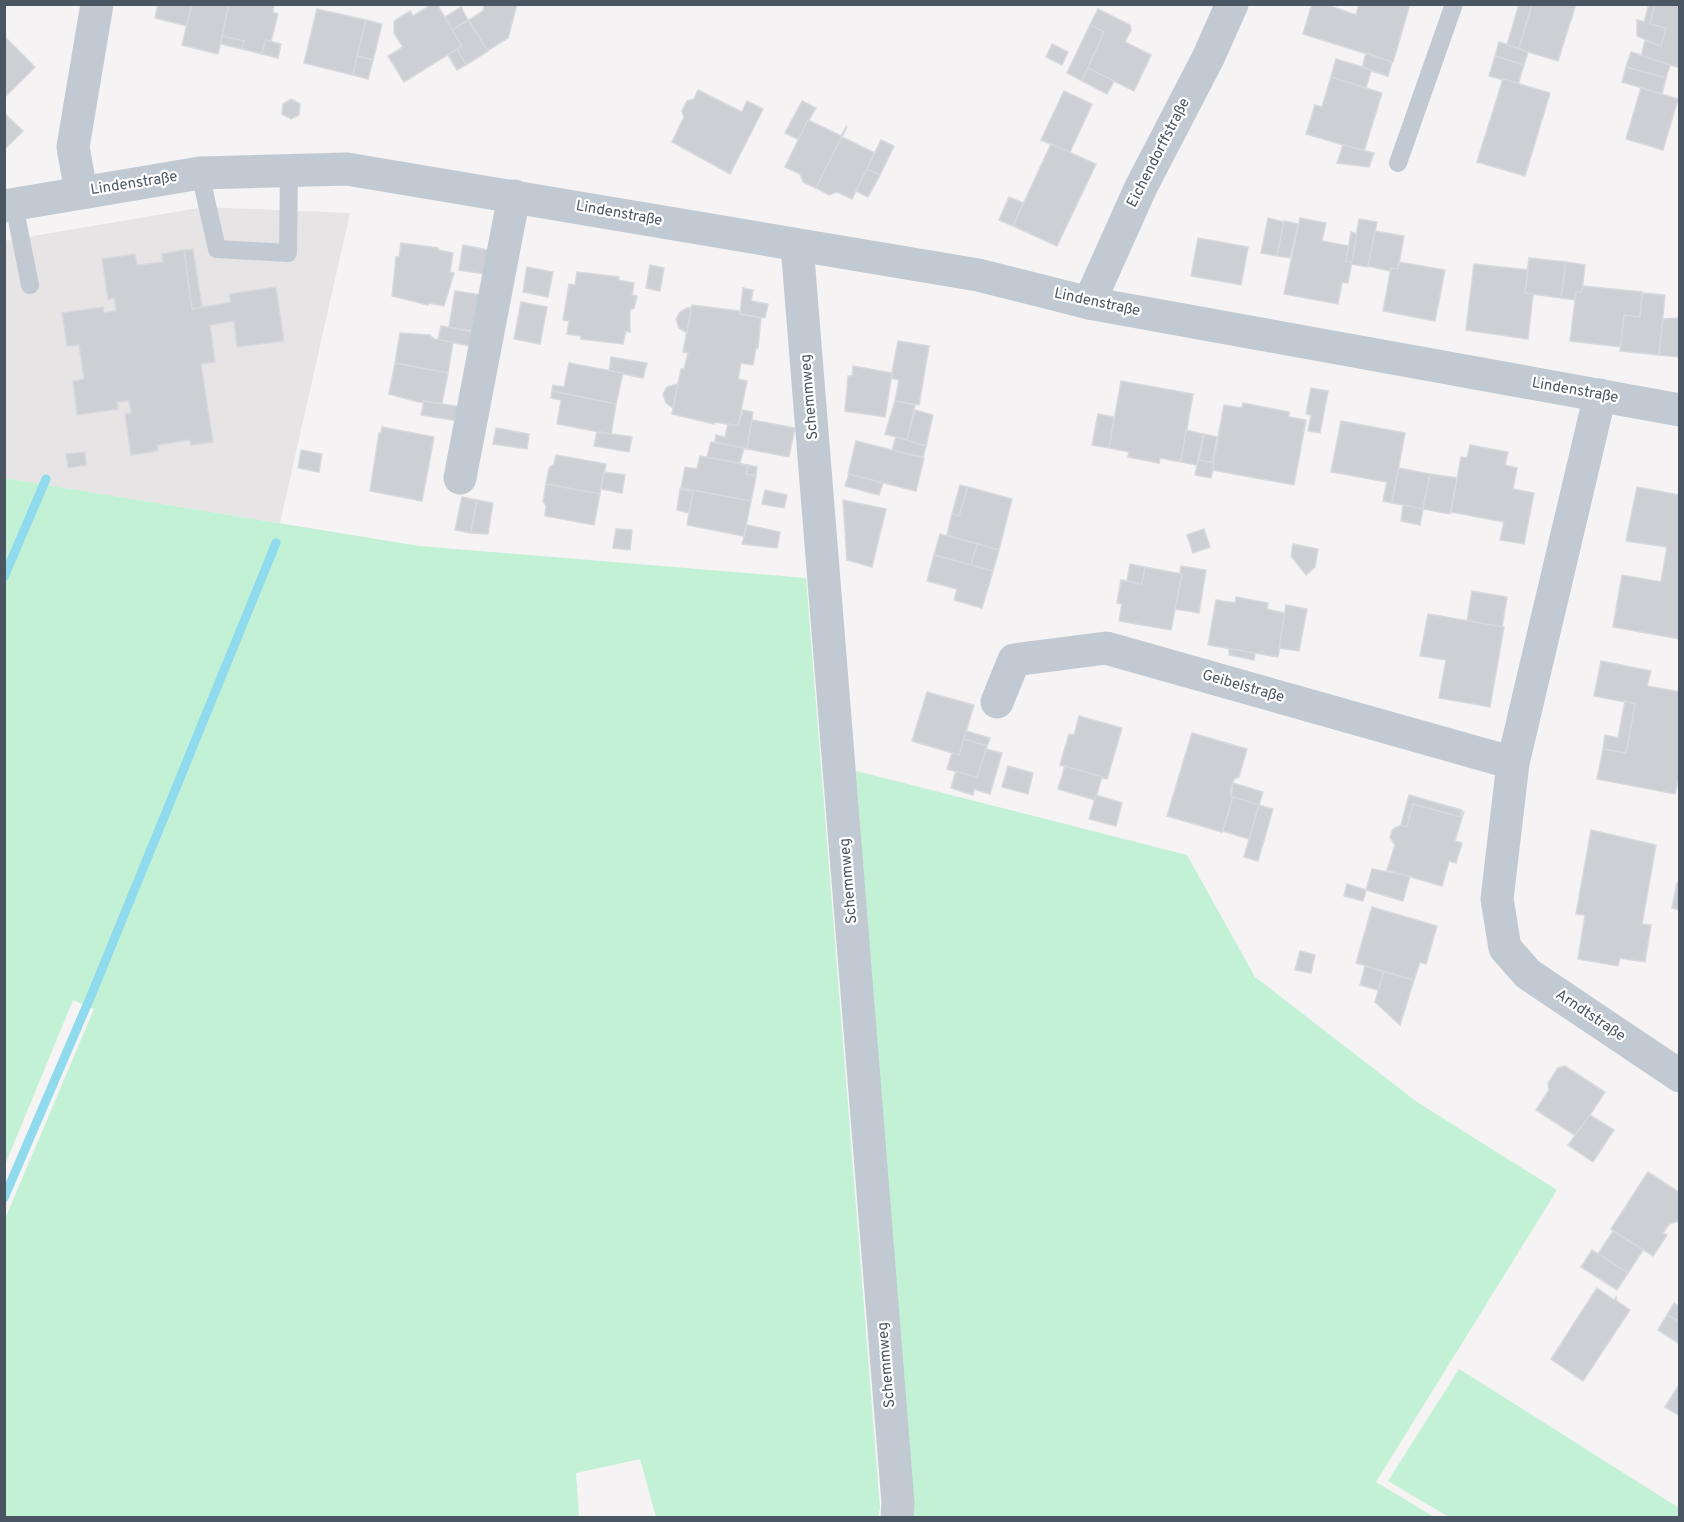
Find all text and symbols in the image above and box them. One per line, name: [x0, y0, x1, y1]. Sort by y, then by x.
street label: Eichendorffstraße: [1123, 95, 1195, 211]
street label: Lindenstraße: [89, 168, 179, 200]
street label: Lindenstraße: [574, 197, 664, 231]
street label: Lindenstraße: [1052, 285, 1142, 321]
street label: Schemmweg: [797, 353, 823, 441]
street label: Lindenstraße: [1530, 374, 1620, 408]
street label: Geibelstraße: [1200, 666, 1286, 708]
street label: Schemmweg: [836, 837, 862, 925]
street label: Arndtstraße: [1551, 986, 1629, 1046]
street label: Schemmweg: [874, 1321, 900, 1409]

